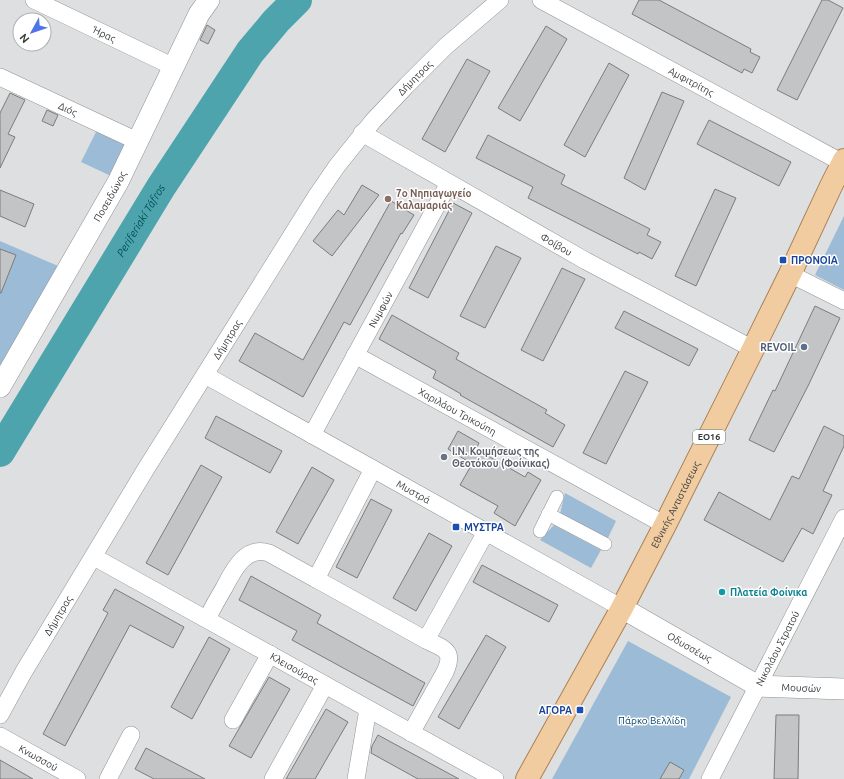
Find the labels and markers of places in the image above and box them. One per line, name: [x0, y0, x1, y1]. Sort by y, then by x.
place label: 7ο Νηπιαγωγείο Καλαμαριάς: [396, 187, 472, 212]
marker: 7ο Νηπιαγωγείο Καλαμαριάς: [383, 194, 393, 204]
marker: ΠΡΟΝΟΙΑ: [778, 255, 788, 265]
place label: ΠΡΟΝΟΙΑ: [791, 255, 838, 266]
place label: REVOIL: [760, 342, 796, 353]
marker: REVOIL: [799, 342, 809, 352]
place label: Ι.Ν. Κοιμήσεως της Θεοτόκου (Φοίνικας): [452, 445, 550, 470]
marker: Ι.Ν. Κοιμήσεως της Θεοτόκου (Φοίνικας): [439, 452, 449, 462]
marker: ΜΥΣΤΡΑ: [451, 522, 461, 532]
place label: ΜΥΣΤΡΑ: [464, 522, 504, 533]
place label: Πλατεία Φοίνικα: [730, 586, 807, 598]
marker: Πλατεία Φοίνικα: [717, 587, 727, 597]
place label: ΑΓΟΡΑ: [539, 705, 572, 716]
marker: ΑΓΟΡΑ: [575, 705, 585, 715]

